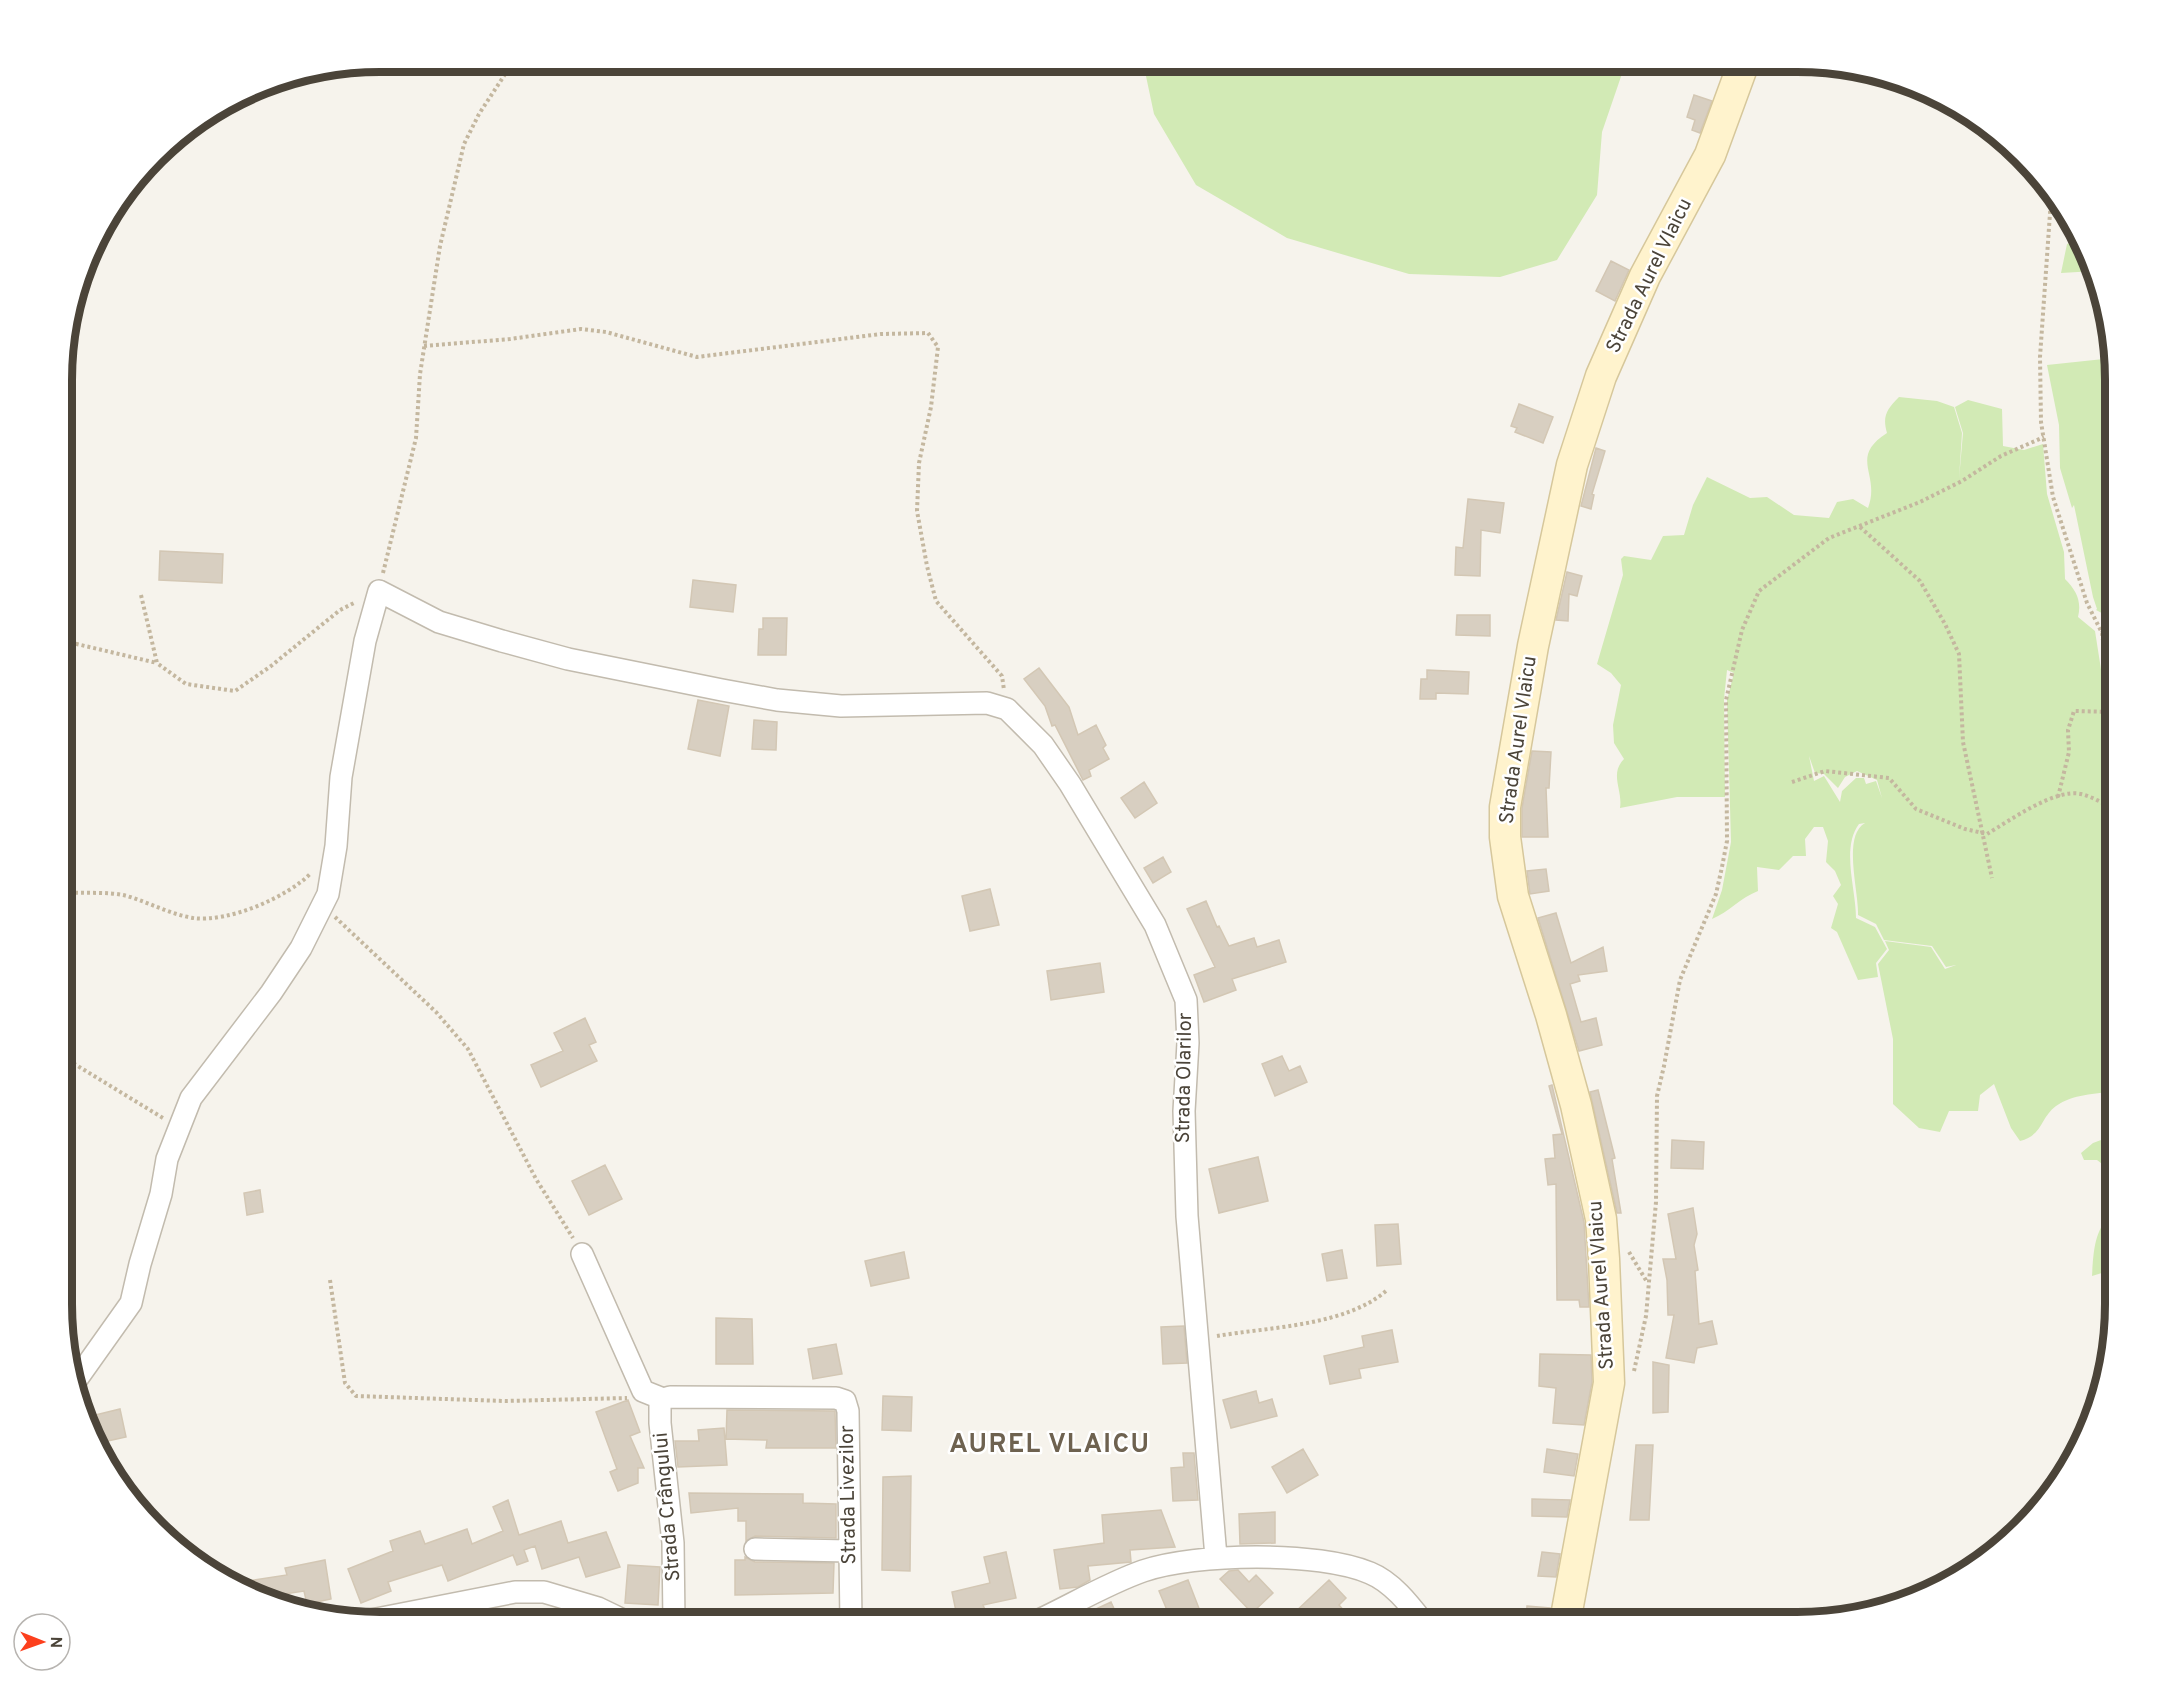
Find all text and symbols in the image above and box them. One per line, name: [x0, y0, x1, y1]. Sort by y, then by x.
street label: Strada Aurel Vlaicu: [1601, 194, 1699, 358]
street label: Strada Aurel Vlaicu: [1494, 654, 1544, 826]
street label: Strada Olarilor: [1171, 1012, 1199, 1144]
street label: Strada Aurel Vlaicu: [1583, 1200, 1621, 1370]
street label: Strada Livezilor: [835, 1425, 863, 1565]
district label: AUREL VLAICU: [949, 1429, 1151, 1462]
street label: Strada Crângului: [649, 1431, 687, 1583]
north arrow: [12, 1612, 72, 1672]
text: N: [45, 1636, 65, 1648]

